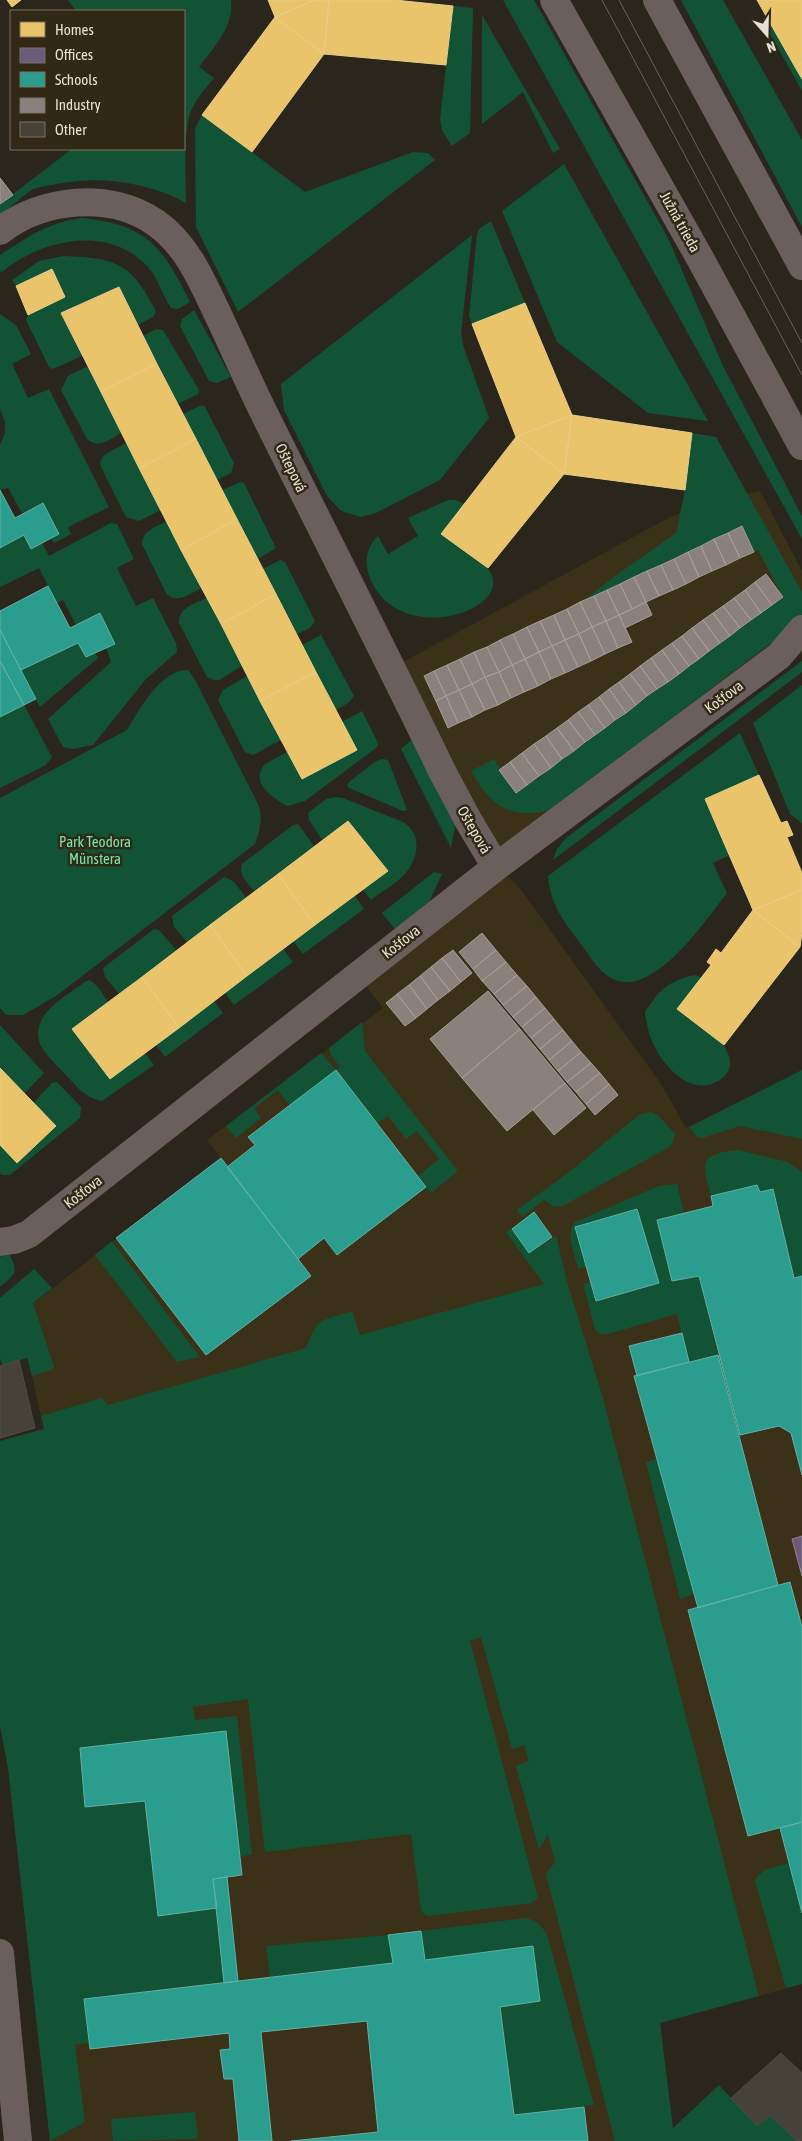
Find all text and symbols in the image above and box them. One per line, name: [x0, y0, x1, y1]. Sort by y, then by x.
legend: [10, 10, 185, 150]
north arrow: [742, 10, 792, 60]
text: Homes: [55, 21, 94, 38]
text: N: [765, 38, 778, 56]
text: Offices: [55, 46, 93, 63]
text: Schools: [55, 71, 98, 88]
text: Industry: [55, 96, 101, 113]
text: Other: [55, 121, 87, 138]
street label: Južná trieda: [657, 188, 704, 255]
street label: Oštepová: [272, 441, 311, 495]
street label: Košťova: [701, 677, 746, 717]
street label: Oštepová: [454, 803, 495, 857]
park label: Park Teodora Münstera: [59, 833, 131, 867]
street label: Košťova: [378, 921, 423, 962]
street label: Košťova: [60, 1171, 105, 1212]

